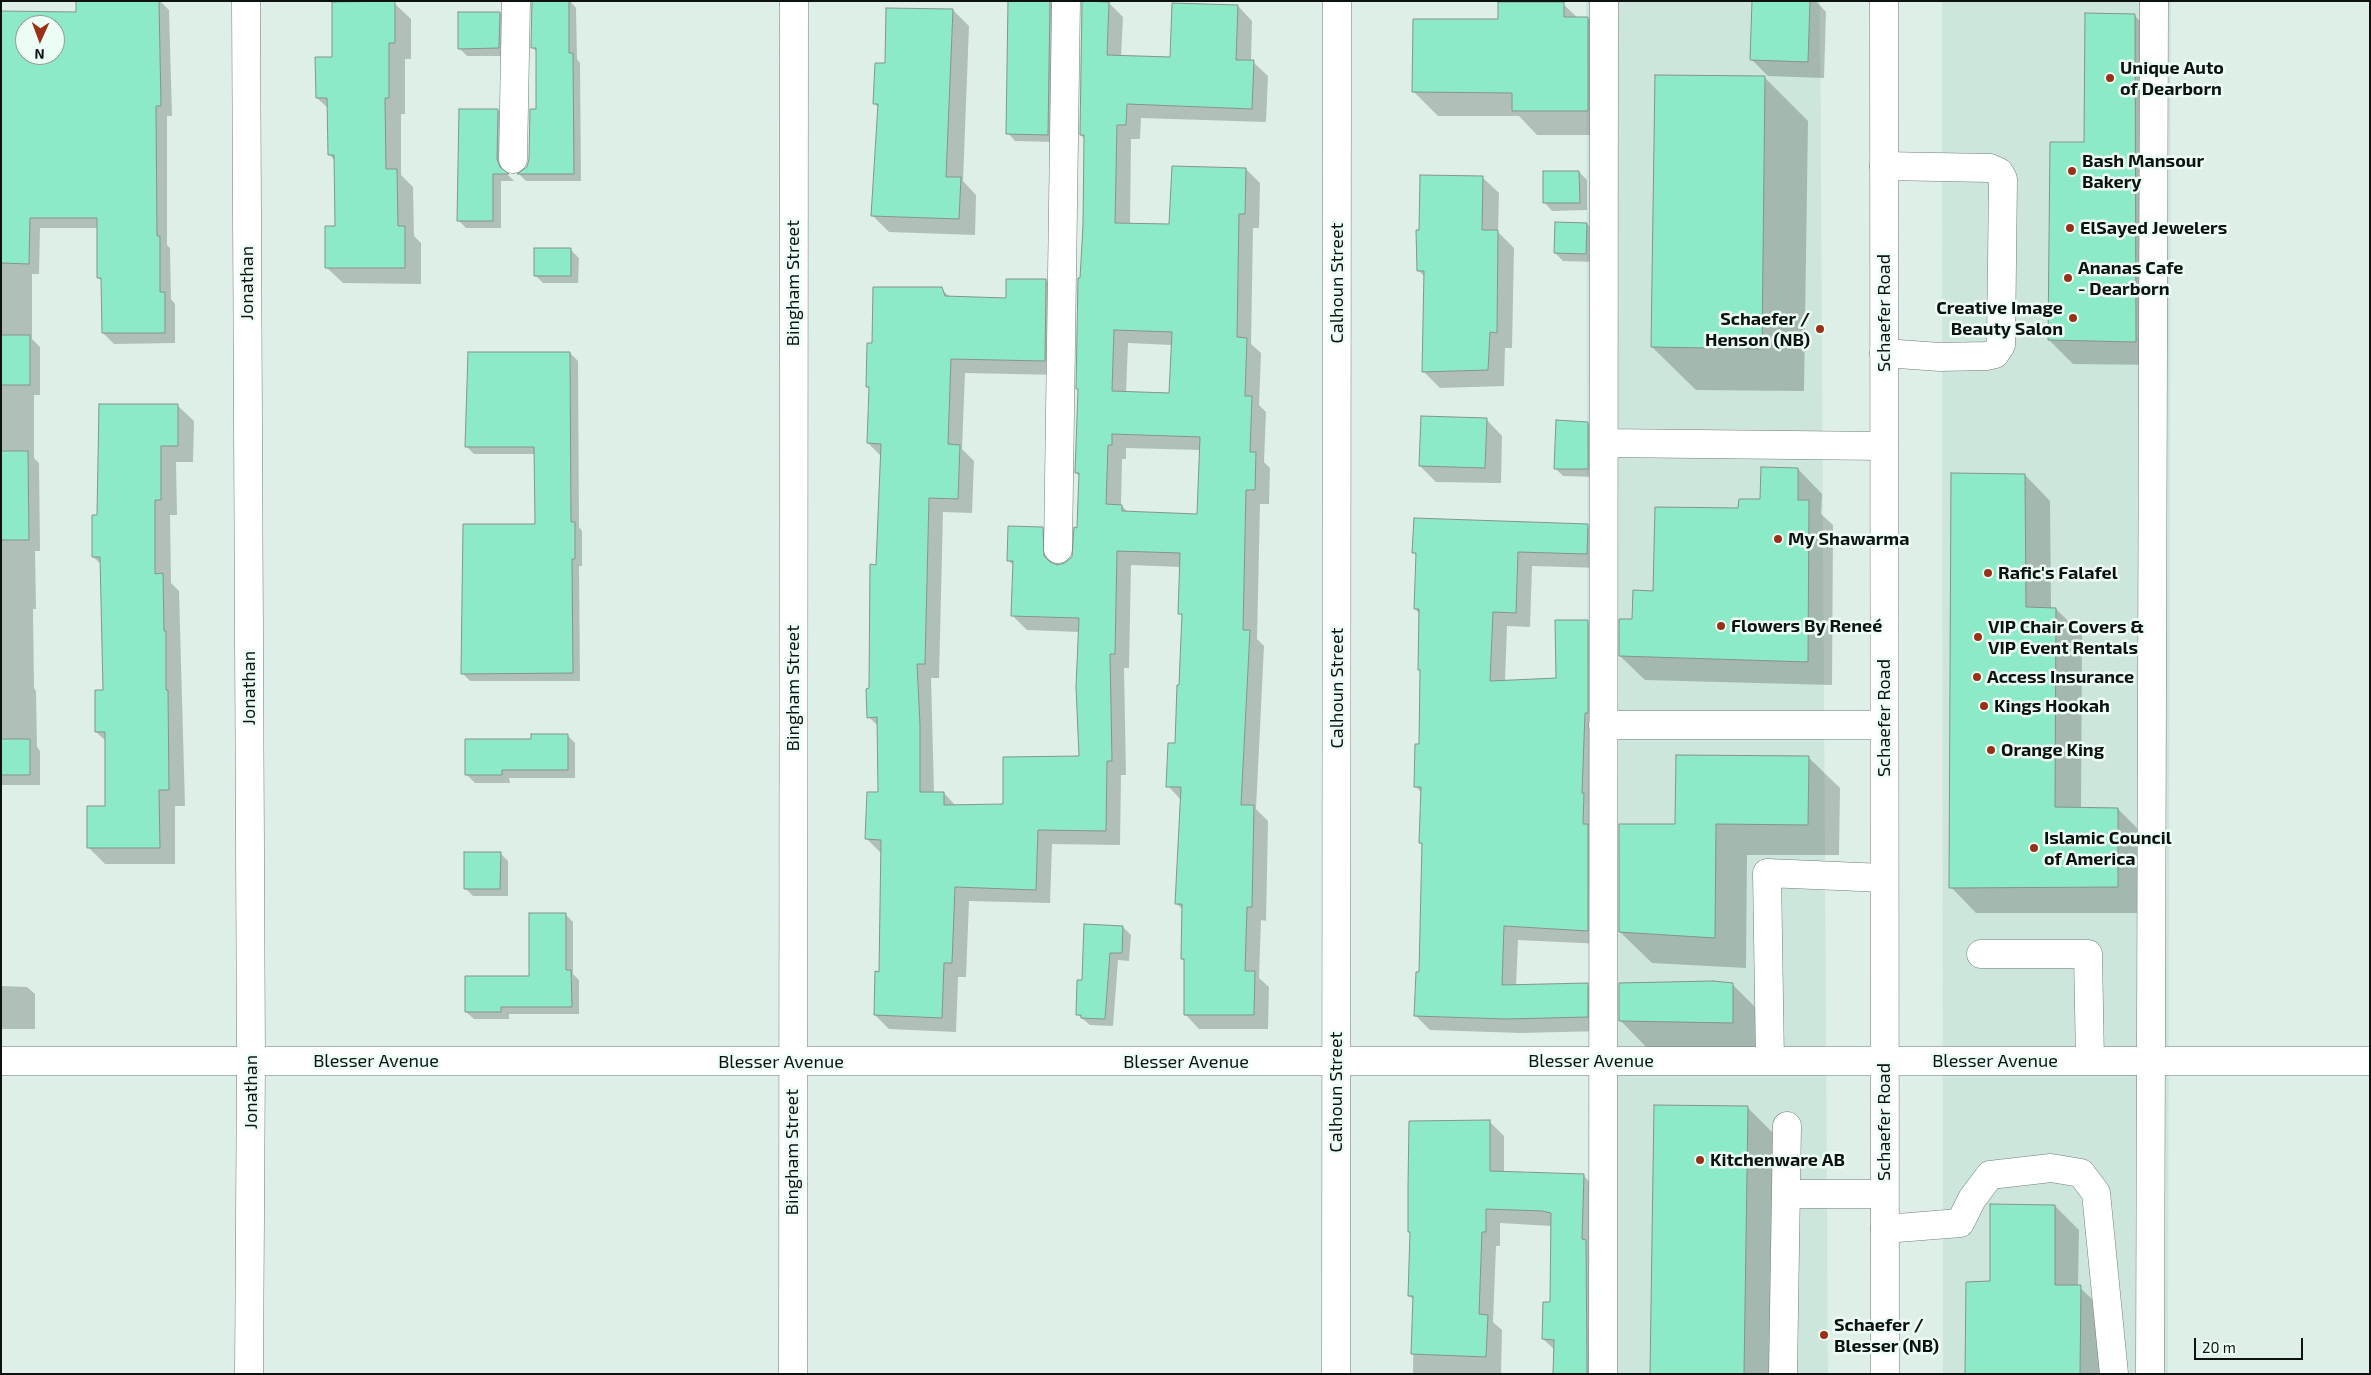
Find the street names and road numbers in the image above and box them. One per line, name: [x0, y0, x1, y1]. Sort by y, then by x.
street label: Bingham Street: [782, 220, 804, 346]
street label: Calhoun Street: [1326, 223, 1348, 343]
street label: Jonathan: [236, 246, 258, 320]
street label: Schaefer Road: [1873, 254, 1895, 372]
street label: Bingham Street: [782, 625, 804, 751]
street label: Calhoun Street: [1326, 628, 1348, 748]
street label: Jonathan: [238, 651, 260, 725]
street label: Schaefer Road: [1873, 659, 1895, 777]
street label: Calhoun Street: [1325, 1032, 1347, 1152]
street label: Blesser Avenue: [313, 1050, 439, 1072]
street label: Blesser Avenue: [1528, 1050, 1654, 1072]
street label: Blesser Avenue: [1932, 1050, 2058, 1072]
street label: Blesser Avenue: [718, 1051, 844, 1073]
street label: Blesser Avenue: [1123, 1051, 1249, 1073]
street label: Jonathan: [240, 1055, 262, 1129]
street label: Schaefer Road: [1873, 1063, 1895, 1181]
street label: Bingham Street: [781, 1089, 803, 1215]

